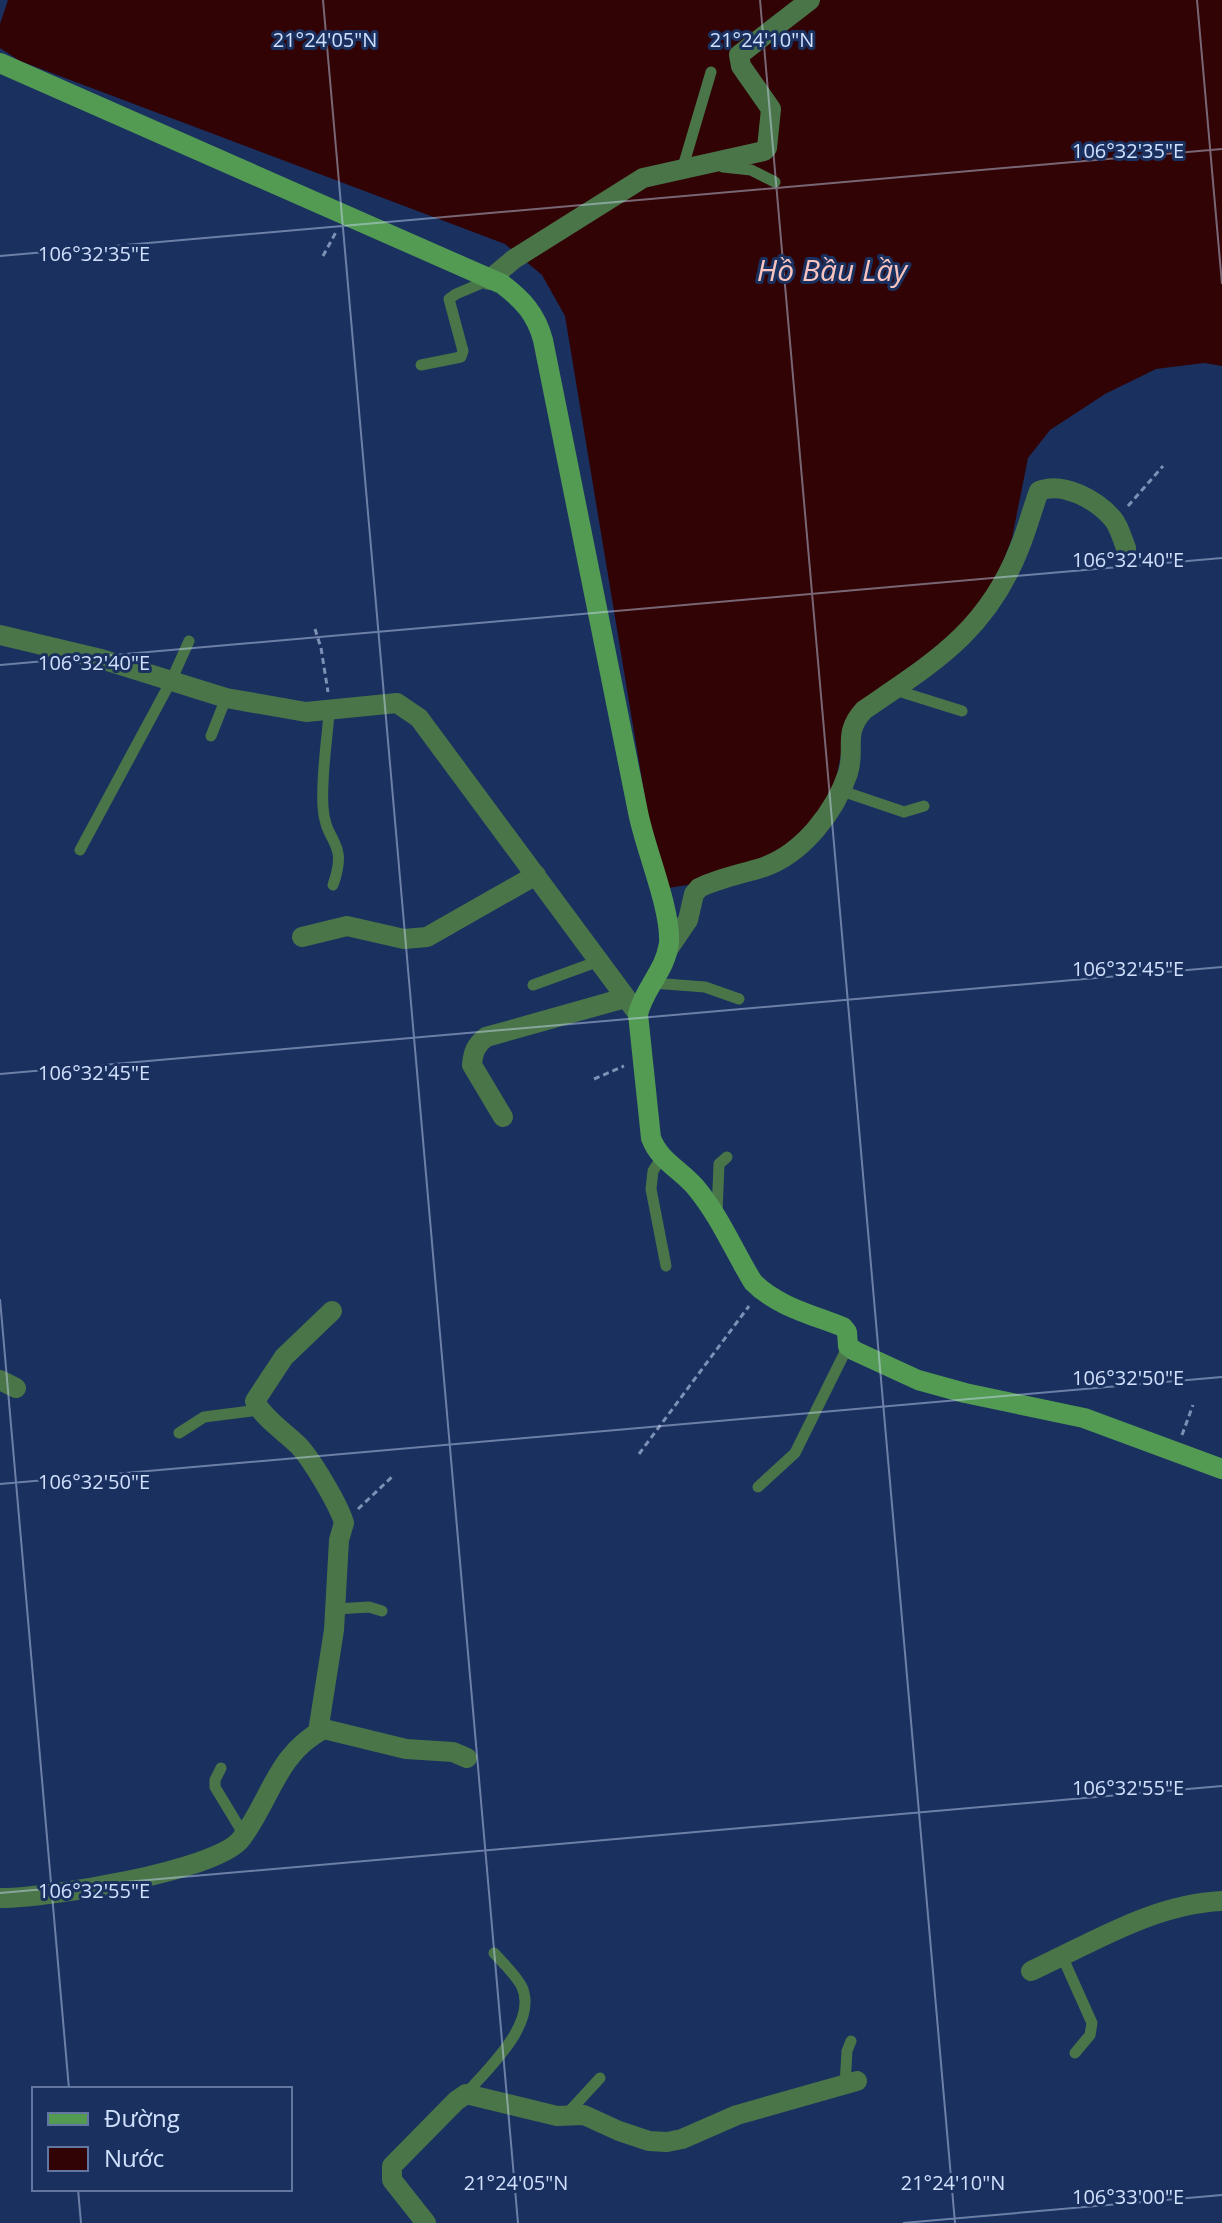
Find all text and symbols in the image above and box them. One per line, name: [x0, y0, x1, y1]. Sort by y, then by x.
text: 21°24'05"N: [273, 26, 377, 53]
text: 21°24'10"N: [710, 26, 814, 53]
text: 106°32'35"E: [1072, 137, 1184, 164]
text: 106°32'35"E: [38, 240, 150, 267]
water label: Hồ Bầu Lầy: [757, 249, 909, 290]
text: 106°32'40"E: [1072, 546, 1184, 573]
text: 106°32'40"E: [38, 649, 150, 676]
text: 106°32'45"E: [1072, 955, 1184, 982]
text: 106°32'45"E: [38, 1059, 150, 1086]
text: 106°32'50"E: [1072, 1364, 1184, 1391]
text: 106°32'50"E: [38, 1468, 150, 1495]
text: 106°32'55"E: [1072, 1774, 1184, 1801]
text: 106°32'55"E: [38, 1877, 150, 1904]
legend: [32, 2087, 292, 2191]
text: Đường: [104, 2101, 180, 2134]
text: Nước: [104, 2141, 164, 2174]
text: 21°24'05"N: [464, 2169, 568, 2196]
text: 21°24'10"N: [901, 2169, 1005, 2196]
text: 106°33'00"E: [1072, 2183, 1184, 2210]

